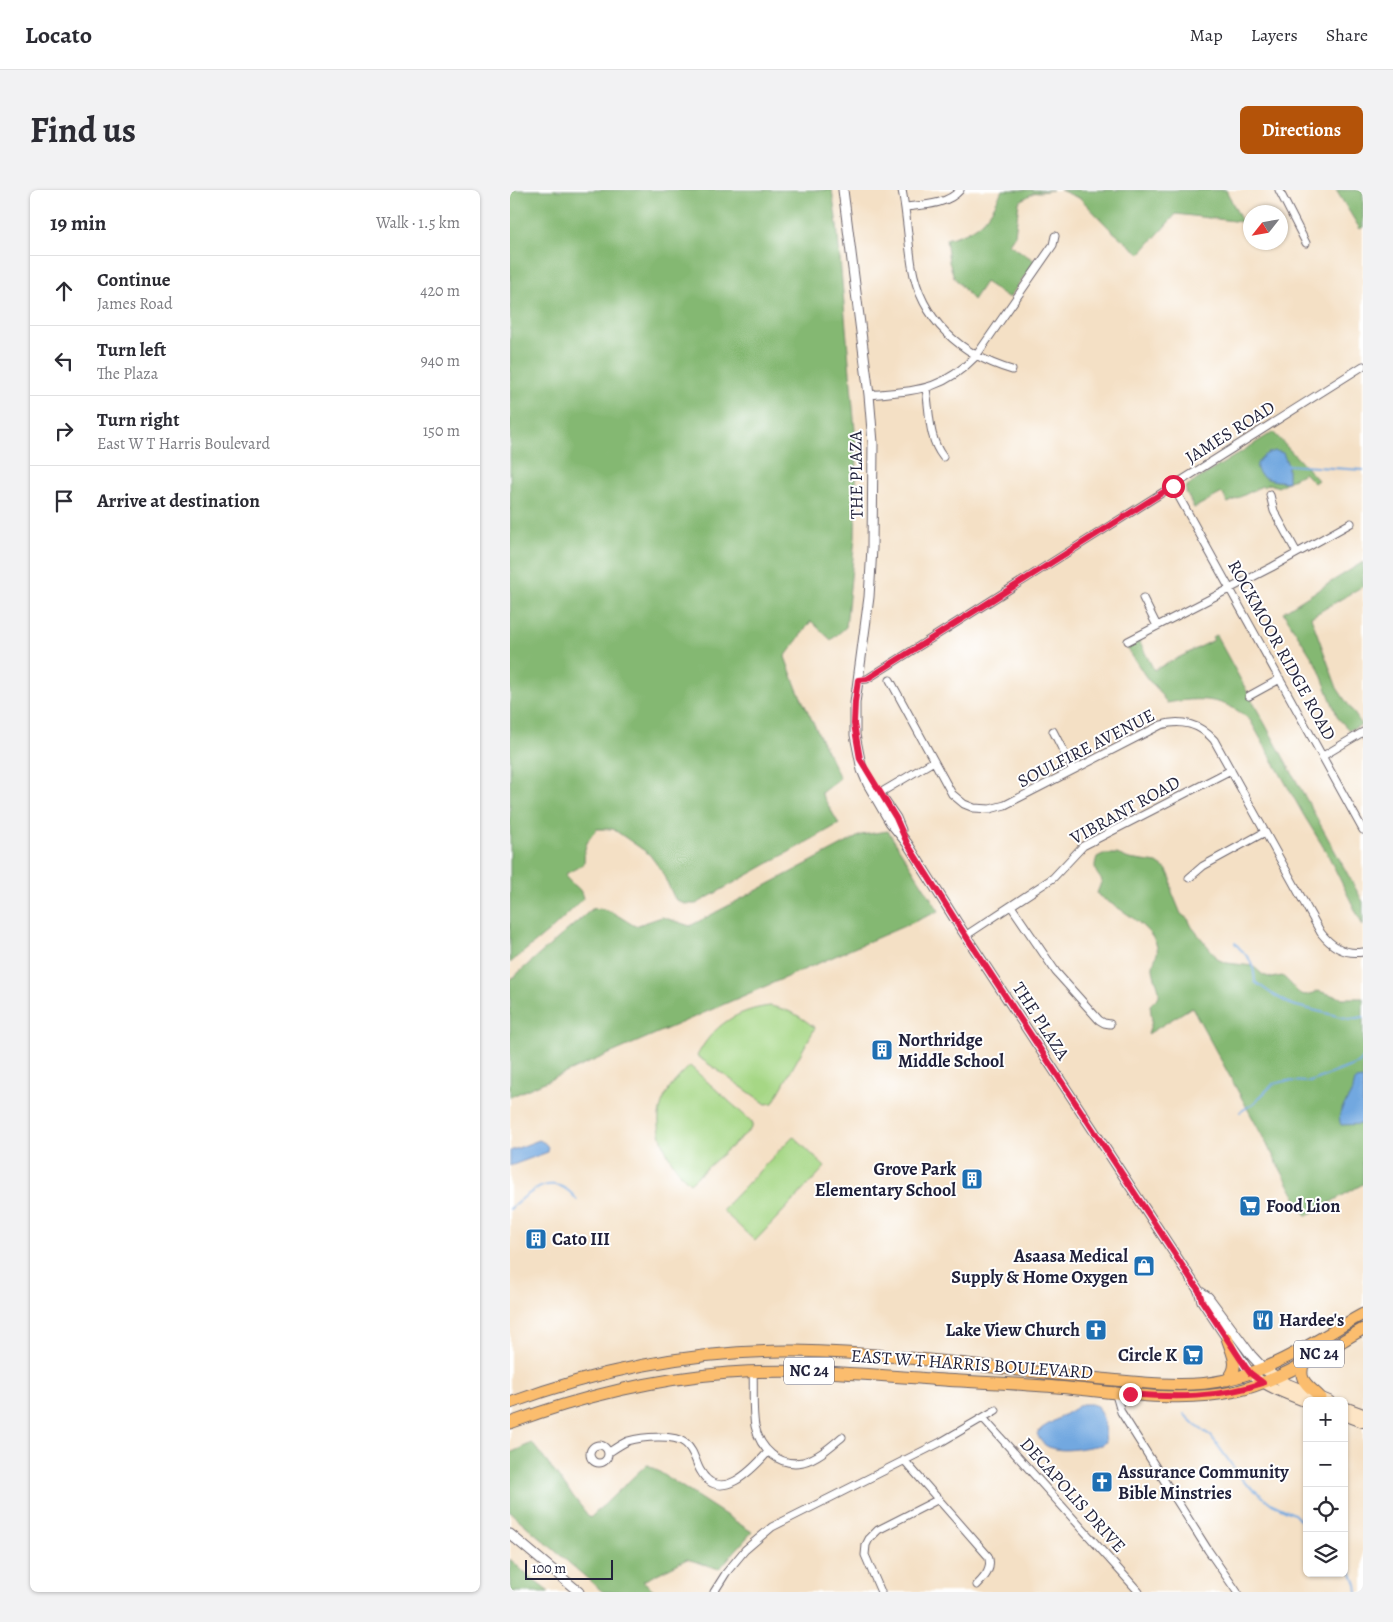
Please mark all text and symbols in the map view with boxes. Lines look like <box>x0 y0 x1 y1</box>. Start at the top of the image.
text: Locato <box>25 19 92 51</box>
text: Map <box>1190 23 1223 47</box>
text: Layers <box>1251 23 1298 47</box>
text: Share <box>1326 23 1368 47</box>
text: Find us <box>30 106 136 154</box>
button: Directions <box>1240 106 1363 154</box>
north arrow <box>1243 205 1288 250</box>
text: 19 min <box>50 209 106 237</box>
text: Walk · 1.5 km <box>376 212 460 234</box>
text: Continue <box>97 267 171 293</box>
icon: ahead <box>50 277 78 305</box>
text: 420 m <box>420 280 460 302</box>
text: James Road <box>97 293 173 315</box>
text: Turn left <box>97 337 166 363</box>
icon: left <box>50 347 78 375</box>
text: 940 m <box>420 350 460 372</box>
text: The Plaza <box>97 363 158 385</box>
street label: JAMES ROAD <box>1181 395 1279 469</box>
text: Turn right <box>97 407 179 433</box>
icon: right <box>50 417 78 445</box>
text: 150 m <box>423 420 460 442</box>
street label: THE PLAZA <box>843 430 869 519</box>
text: East W T Harris Boulevard <box>97 433 270 455</box>
route start <box>1162 475 1185 498</box>
icon: arrive <box>50 487 78 515</box>
text: Arrive at destination <box>97 488 260 514</box>
street label: ROCKMOOR RIDGE ROAD <box>1222 555 1342 745</box>
street label: SOULFIRE AVENUE <box>1013 703 1159 793</box>
street label: VIBRANT ROAD <box>1065 770 1184 851</box>
street label: THE PLAZA <box>1007 977 1075 1065</box>
place label: Northridge Middle School <box>898 1028 1004 1073</box>
building icon: Northridge Middle School <box>870 1038 894 1062</box>
place label: Grove Park Elementary School <box>815 1157 957 1202</box>
building icon: Grove Park Elementary School <box>960 1167 984 1191</box>
supermarket icon: Food Lion <box>1238 1194 1262 1218</box>
place label: Food Lion <box>1266 1194 1340 1218</box>
building icon: Cato III <box>524 1227 548 1251</box>
place label: Cato III <box>552 1227 610 1251</box>
place label: Asaasa Medical Supply & Home Oxygen <box>951 1244 1128 1289</box>
shop icon: Asaasa Medical Supply & Home Oxygen <box>1132 1254 1156 1278</box>
restaurant icon: Hardee's <box>1251 1308 1275 1332</box>
place label: Hardee's <box>1279 1308 1344 1332</box>
place label: Lake View Church <box>946 1318 1080 1342</box>
church icon: Lake View Church <box>1084 1318 1108 1342</box>
road number: NC 24 <box>1294 1340 1344 1368</box>
place label: Circle K <box>1118 1343 1177 1367</box>
supermarket icon: Circle K <box>1181 1343 1205 1367</box>
street label: EAST W T HARRIS BOULEVARD <box>850 1344 1094 1384</box>
road number: NC 24 <box>784 1358 834 1384</box>
route end <box>1119 1383 1142 1406</box>
map controls <box>1303 1397 1348 1577</box>
button: + <box>1303 1397 1348 1442</box>
street label: DECAPOLIS DRIVE <box>1015 1432 1131 1558</box>
button: − <box>1303 1442 1348 1487</box>
place label: Assurance Community Bible Minstries <box>1117 1460 1289 1505</box>
church icon: Assurance Community Bible Minstries <box>1090 1470 1114 1494</box>
button: locate <box>1303 1487 1348 1532</box>
button: layers <box>1303 1532 1348 1577</box>
scale bar <box>525 1557 612 1580</box>
text: 100 m <box>532 1559 566 1578</box>

